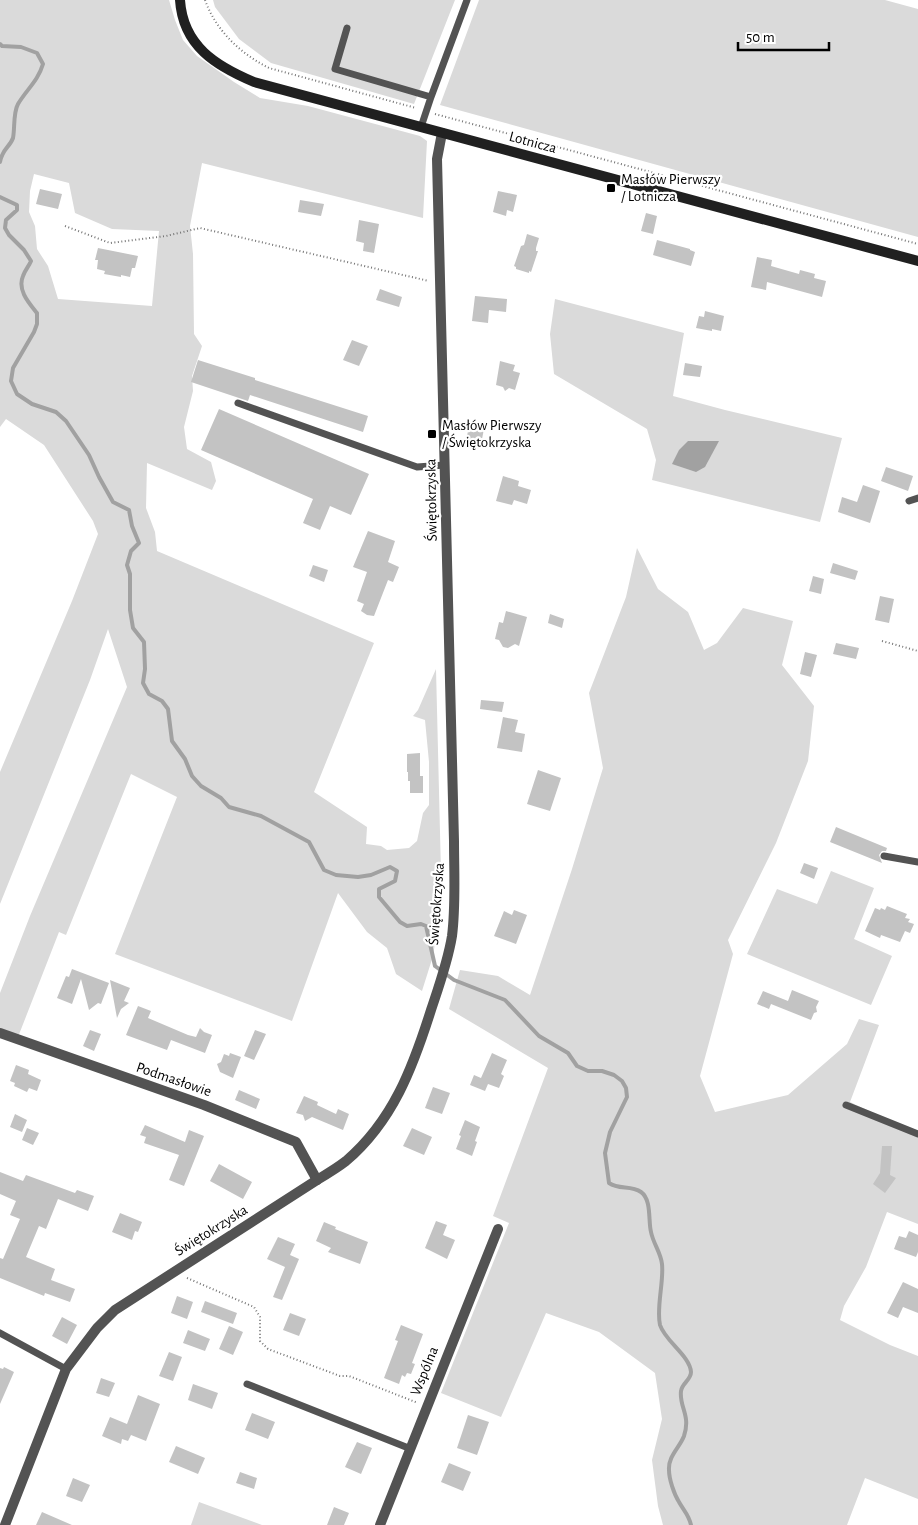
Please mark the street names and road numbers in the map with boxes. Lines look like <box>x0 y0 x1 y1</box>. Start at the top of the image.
street label: Lotnicza <box>508 129 558 156</box>
street label: Świętokrzyska <box>421 458 440 541</box>
street label: Świętokrzyska <box>424 862 447 946</box>
street label: Podmasłowie <box>134 1060 213 1099</box>
street label: Świętokrzyska <box>171 1200 250 1259</box>
street label: Wspólna <box>408 1344 441 1398</box>

